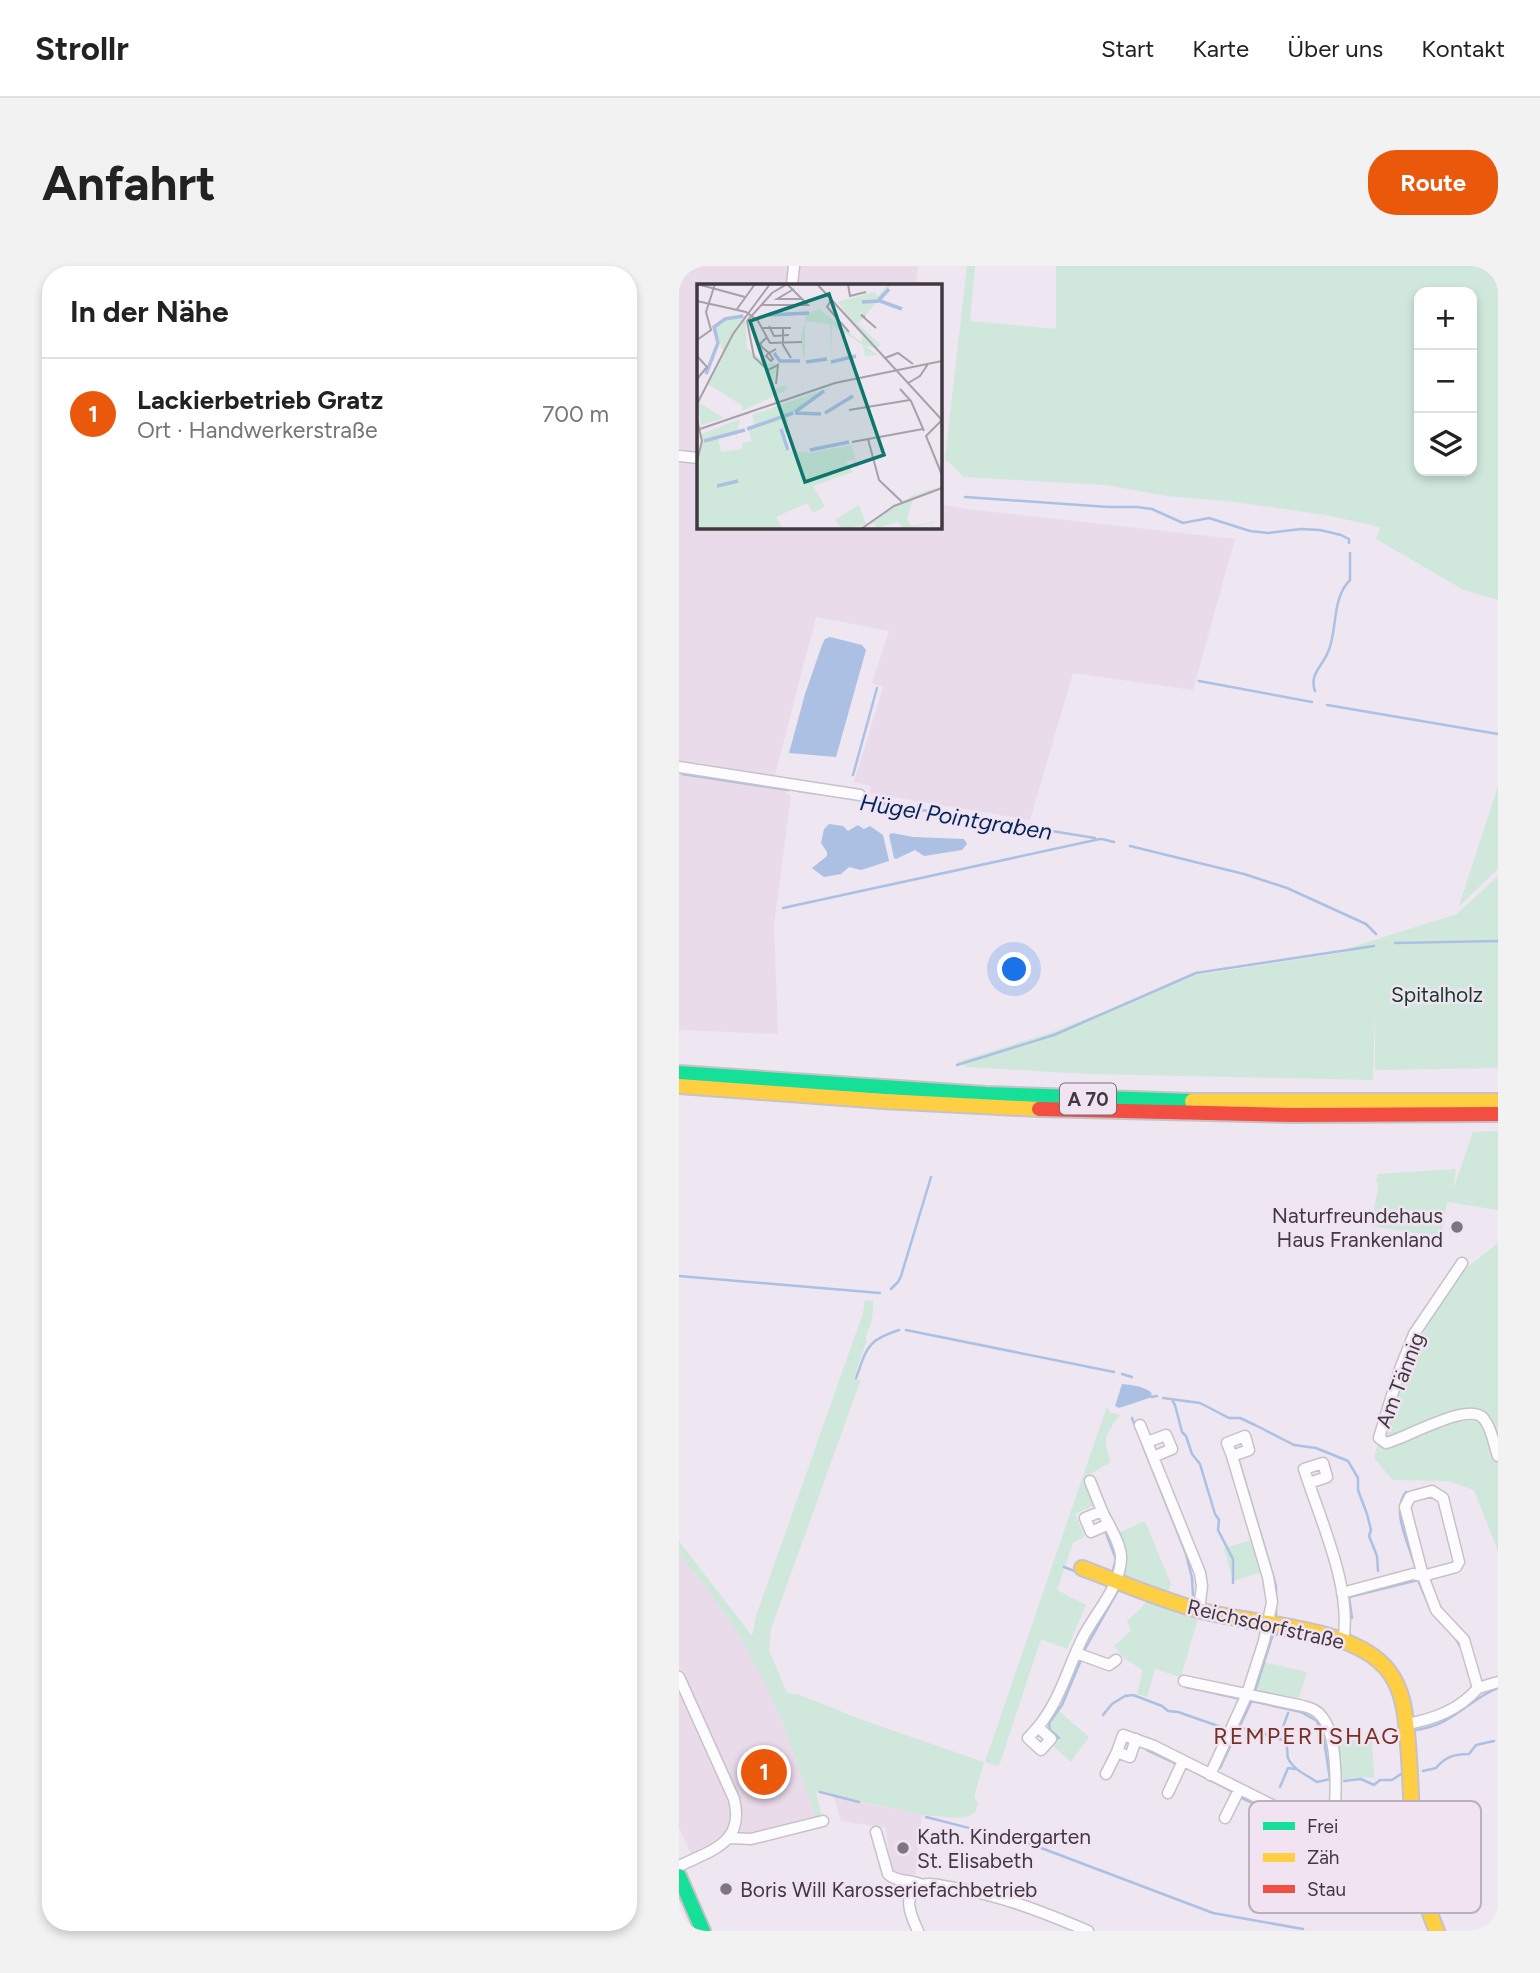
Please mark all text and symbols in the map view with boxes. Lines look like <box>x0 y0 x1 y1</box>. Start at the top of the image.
text: Strollr <box>35 29 129 68</box>
text: Start <box>1101 34 1154 63</box>
text: Karte <box>1192 34 1249 63</box>
text: Über uns <box>1287 34 1383 63</box>
text: Kontakt <box>1421 34 1505 63</box>
button: Route <box>1368 150 1498 215</box>
text: Anfahrt <box>42 153 216 212</box>
inset map <box>697 284 941 528</box>
map controls <box>1414 287 1477 476</box>
button: + <box>1414 287 1477 350</box>
text: In der Nähe <box>70 293 229 330</box>
button: − <box>1414 350 1477 413</box>
text: Lackierbetrieb Gratz <box>137 384 383 416</box>
text: 1 <box>88 400 98 428</box>
text: 700 m <box>542 400 609 428</box>
button: layers <box>1414 413 1477 476</box>
text: Ort · Handwerkerstraße <box>137 416 378 444</box>
water label: Hügel Pointgraben <box>858 788 1054 846</box>
your location <box>997 952 1031 986</box>
park label: Spitalholz <box>1391 982 1483 1007</box>
road number: A 70 <box>1060 1084 1116 1114</box>
place label: Naturfreundehaus Haus Frankenland <box>1272 1203 1443 1252</box>
marker: Naturfreundehaus Haus Frankenland <box>1449 1219 1465 1235</box>
street label: Am Tännig <box>1370 1329 1430 1431</box>
street label: Reichsdorfstraße <box>1185 1594 1347 1654</box>
district label: REMPERTSHAG <box>1213 1722 1401 1750</box>
pin: 1 <box>741 1746 787 1798</box>
legend <box>1249 1801 1481 1913</box>
text: Frei <box>1307 1815 1338 1838</box>
place label: Kath. Kindergarten St. Elisabeth <box>917 1824 1091 1873</box>
marker: Kath. Kindergarten St. Elisabeth <box>895 1840 911 1856</box>
text: Zäh <box>1307 1846 1339 1869</box>
place label: Boris Will Karosseriefachbetrieb <box>740 1877 1037 1902</box>
text: Stau <box>1307 1878 1346 1901</box>
marker: Boris Will Karosseriefachbetrieb <box>718 1881 734 1897</box>

